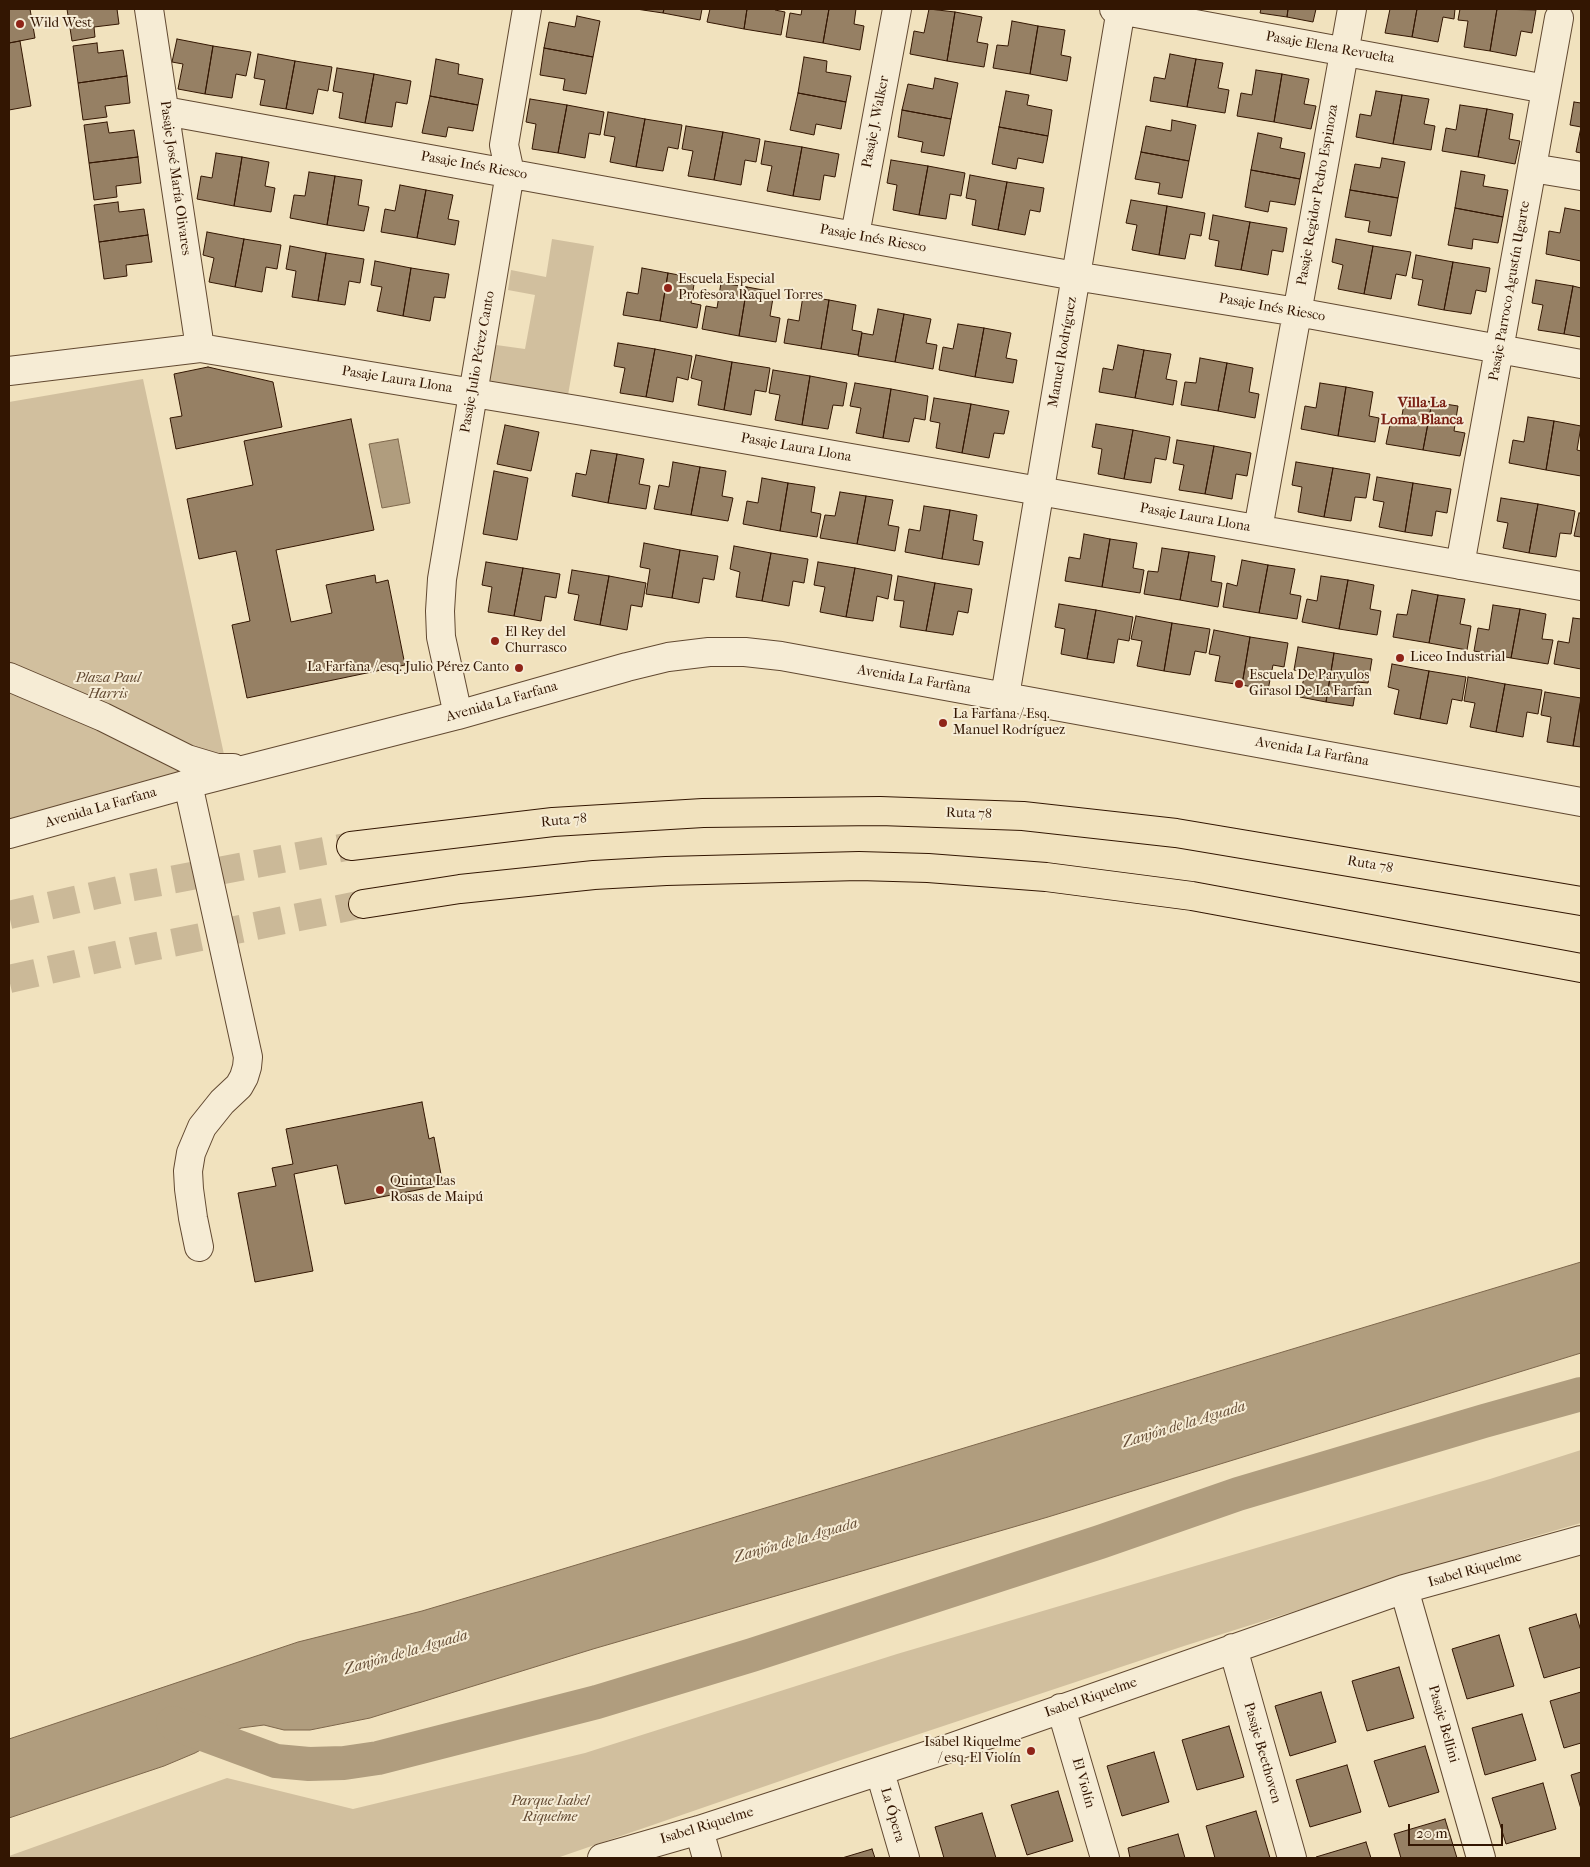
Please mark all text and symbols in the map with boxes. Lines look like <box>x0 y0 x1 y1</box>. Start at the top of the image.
place label: Wild West <box>30 16 92 32</box>
marker: Wild West <box>14 18 26 30</box>
street label: Pasaje Elena Revuelta <box>1264 28 1396 68</box>
street label: Pasaje J. Walker <box>859 74 893 170</box>
street label: Pasaje José María Olivares <box>156 100 194 256</box>
street label: Pasaje Regidor Pedro Espinoza <box>1294 103 1342 287</box>
street label: Pasaje Inés Riesco <box>419 148 529 184</box>
street label: Pasaje Parroco Agustín Ugarte <box>1486 200 1534 382</box>
street label: Pasaje Inés Riesco <box>818 221 928 257</box>
place label: Escuela Especial Profesora Raquel Torres <box>678 272 823 304</box>
marker: Escuela Especial Profesora Raquel Torres <box>662 282 674 294</box>
street label: Pasaje Julio Pérez Canto <box>457 290 499 434</box>
street label: Pasaje Inés Riesco <box>1217 290 1327 326</box>
street label: Manuel Rodríguez <box>1045 295 1081 409</box>
street label: Pasaje Laura Llona <box>340 363 454 397</box>
district label: Villa La Loma Blanca <box>1381 394 1463 429</box>
street label: Pasaje Laura Llona <box>739 430 853 466</box>
street label: Pasaje Laura Llona <box>1138 500 1252 536</box>
place label: El Rey del Churrasco <box>505 625 567 658</box>
marker: El Rey del Churrasco <box>489 635 501 647</box>
place label: Liceo Industrial <box>1410 650 1505 666</box>
marker: Liceo Industrial <box>1394 652 1406 664</box>
place label: La Farfana / esq. Julio Pérez Canto <box>307 660 509 676</box>
marker: La Farfana / esq. Julio Pérez Canto <box>513 662 525 674</box>
street label: Avenida La Farfana <box>856 662 972 698</box>
place label: Escuela De Parvulos Girasol De La Farfan <box>1249 668 1372 700</box>
park label: Plaza Paul Harris <box>75 671 141 704</box>
street label: Avenida La Farfana <box>444 678 560 726</box>
marker: Escuela De Parvulos Girasol De La Farfan <box>1233 678 1245 690</box>
place label: La Farfana / Esq. Manuel Rodríguez <box>953 707 1065 740</box>
marker: La Farfana / Esq. Manuel Rodríguez <box>937 717 949 729</box>
street label: Avenida La Farfana <box>1254 734 1370 770</box>
street label: Avenida La Farfana <box>43 784 159 832</box>
street label: Ruta 78 <box>946 805 992 823</box>
street label: Ruta 78 <box>540 811 588 831</box>
street label: Ruta 78 <box>1346 853 1394 877</box>
place label: Quinta Las Rosas de Maipú <box>390 1174 483 1206</box>
marker: Quinta Las Rosas de Maipú <box>374 1184 386 1196</box>
water label: Zanjón de la Aguada <box>1120 1398 1248 1452</box>
water label: Zanjón de la Aguada <box>732 1515 860 1567</box>
street label: Isabel Riquelme <box>1426 1549 1524 1591</box>
water label: Zanjón de la Aguada <box>342 1627 470 1679</box>
street label: Isabel Riquelme <box>1043 1674 1139 1722</box>
street label: Pasaje Bellini <box>1424 1683 1462 1765</box>
street label: Pasaje Beethoven <box>1240 1701 1284 1805</box>
place label: Isabel Riquelme / esq. El Violín <box>924 1735 1021 1768</box>
marker: Isabel Riquelme / esq. El Violín <box>1025 1745 1037 1757</box>
street label: El Violín <box>1068 1756 1098 1810</box>
street label: La Ópera <box>876 1786 908 1844</box>
park label: Parque Isabel Riquelme <box>511 1794 589 1826</box>
street label: Isabel Riquelme <box>658 1804 756 1848</box>
scale bar <box>1410 1814 1505 1846</box>
text: 20 m <box>1416 1824 1448 1842</box>

